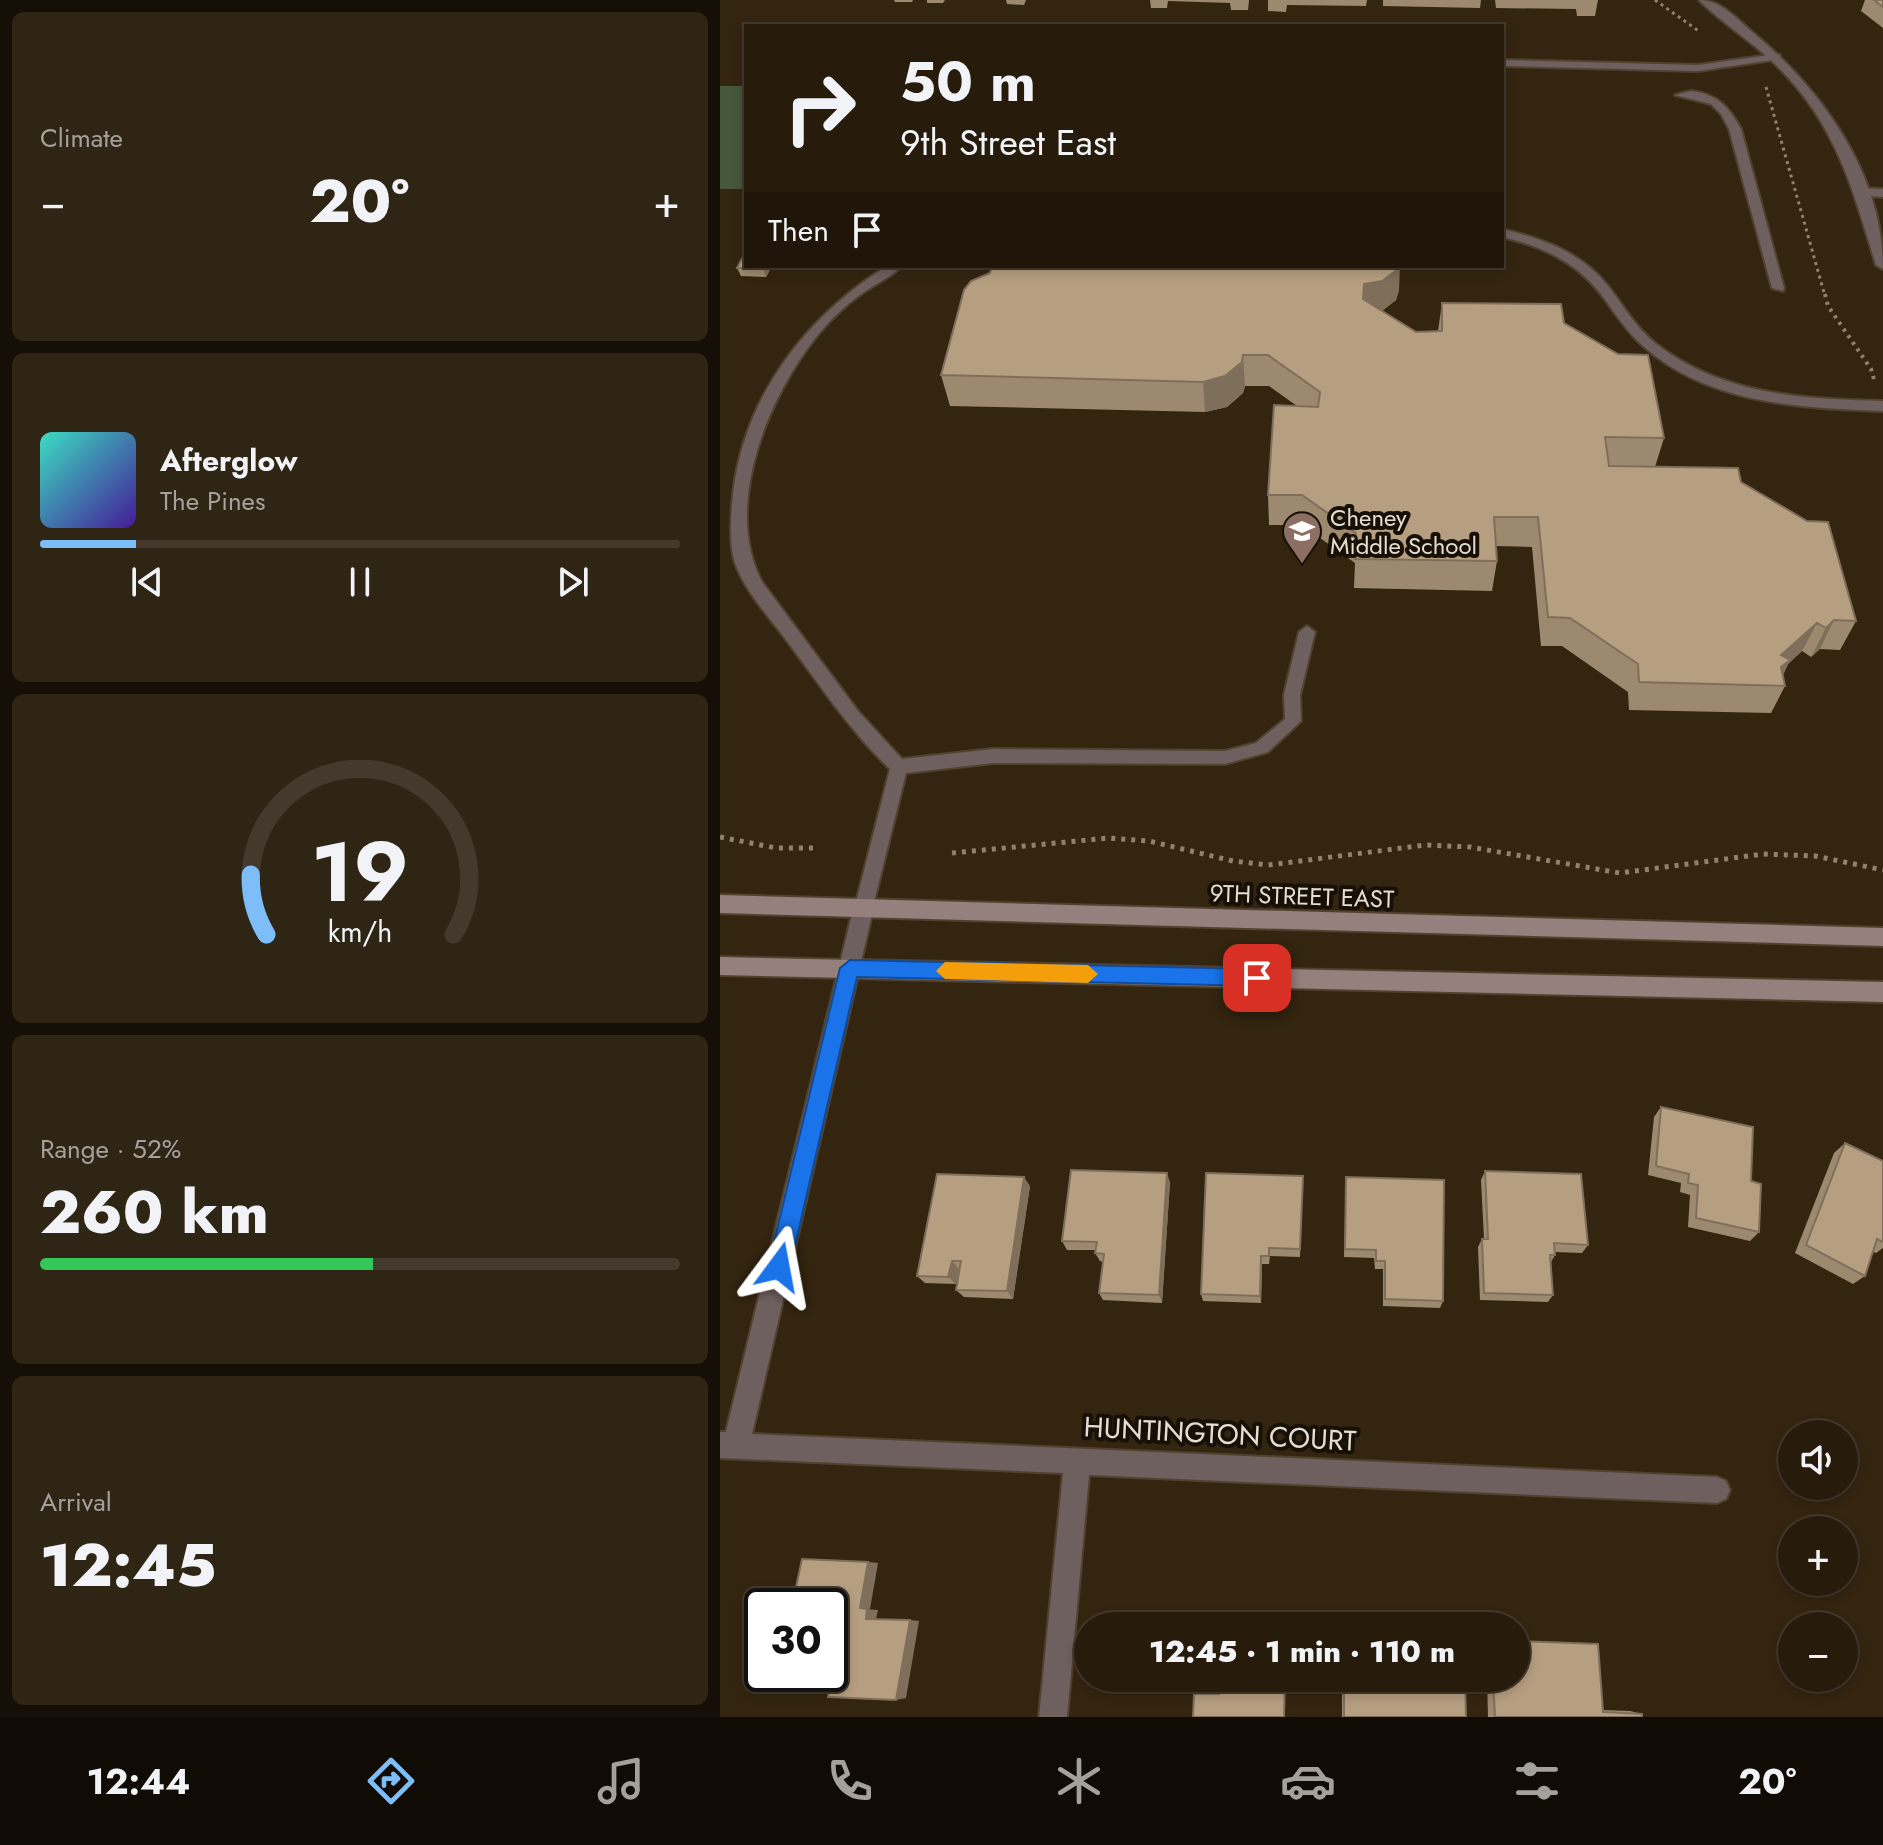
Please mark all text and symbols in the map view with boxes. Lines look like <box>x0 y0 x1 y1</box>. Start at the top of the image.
text: 50 m <box>900 41 1036 122</box>
icon: right <box>768 56 872 160</box>
text: 9th Street East <box>900 116 1116 168</box>
text: Climate <box>40 119 123 157</box>
text: 20° <box>310 158 409 245</box>
text: − <box>40 170 66 234</box>
text: + <box>653 170 680 234</box>
icon: arrive <box>845 208 889 252</box>
text: Then <box>768 209 829 252</box>
text: Afterglow <box>160 439 297 482</box>
text: The Pines <box>160 482 265 520</box>
place label: Cheney Middle School <box>1330 500 1477 563</box>
school or university icon: Cheney Middle School <box>1281 510 1323 565</box>
icon: previous <box>125 560 169 604</box>
icon: pause <box>338 560 382 604</box>
icon: next <box>551 560 595 604</box>
text: 19 <box>311 811 409 931</box>
street label: 9TH STREET EAST <box>1209 875 1395 917</box>
text: km/h <box>328 911 392 953</box>
pin <box>1223 944 1291 1012</box>
icon: arrive <box>1235 956 1279 1000</box>
text: Range · 52% <box>40 1130 181 1168</box>
text: 260 km <box>40 1169 269 1256</box>
position arrow <box>737 1225 821 1309</box>
street label: HUNTINGTON COURT <box>1083 1406 1357 1462</box>
map controls <box>1778 1420 1858 1692</box>
button: sound <box>1778 1420 1858 1500</box>
text: Arrival <box>40 1483 112 1521</box>
button: + <box>1778 1516 1858 1596</box>
text: 12:45 <box>40 1522 216 1609</box>
speed limit sign: 30 <box>744 1588 848 1692</box>
button: − <box>1778 1612 1858 1692</box>
text: 12:45 · 1 min · 110 m <box>1149 1630 1455 1673</box>
icon: directions <box>363 1753 419 1809</box>
icon: music <box>593 1753 649 1809</box>
icon: phone <box>822 1753 878 1809</box>
icon: climate <box>1051 1753 1107 1809</box>
icon: car <box>1280 1753 1336 1809</box>
icon: filters <box>1509 1753 1565 1809</box>
text: 12:44 <box>87 1755 190 1807</box>
text: 20° <box>1738 1755 1796 1807</box>

